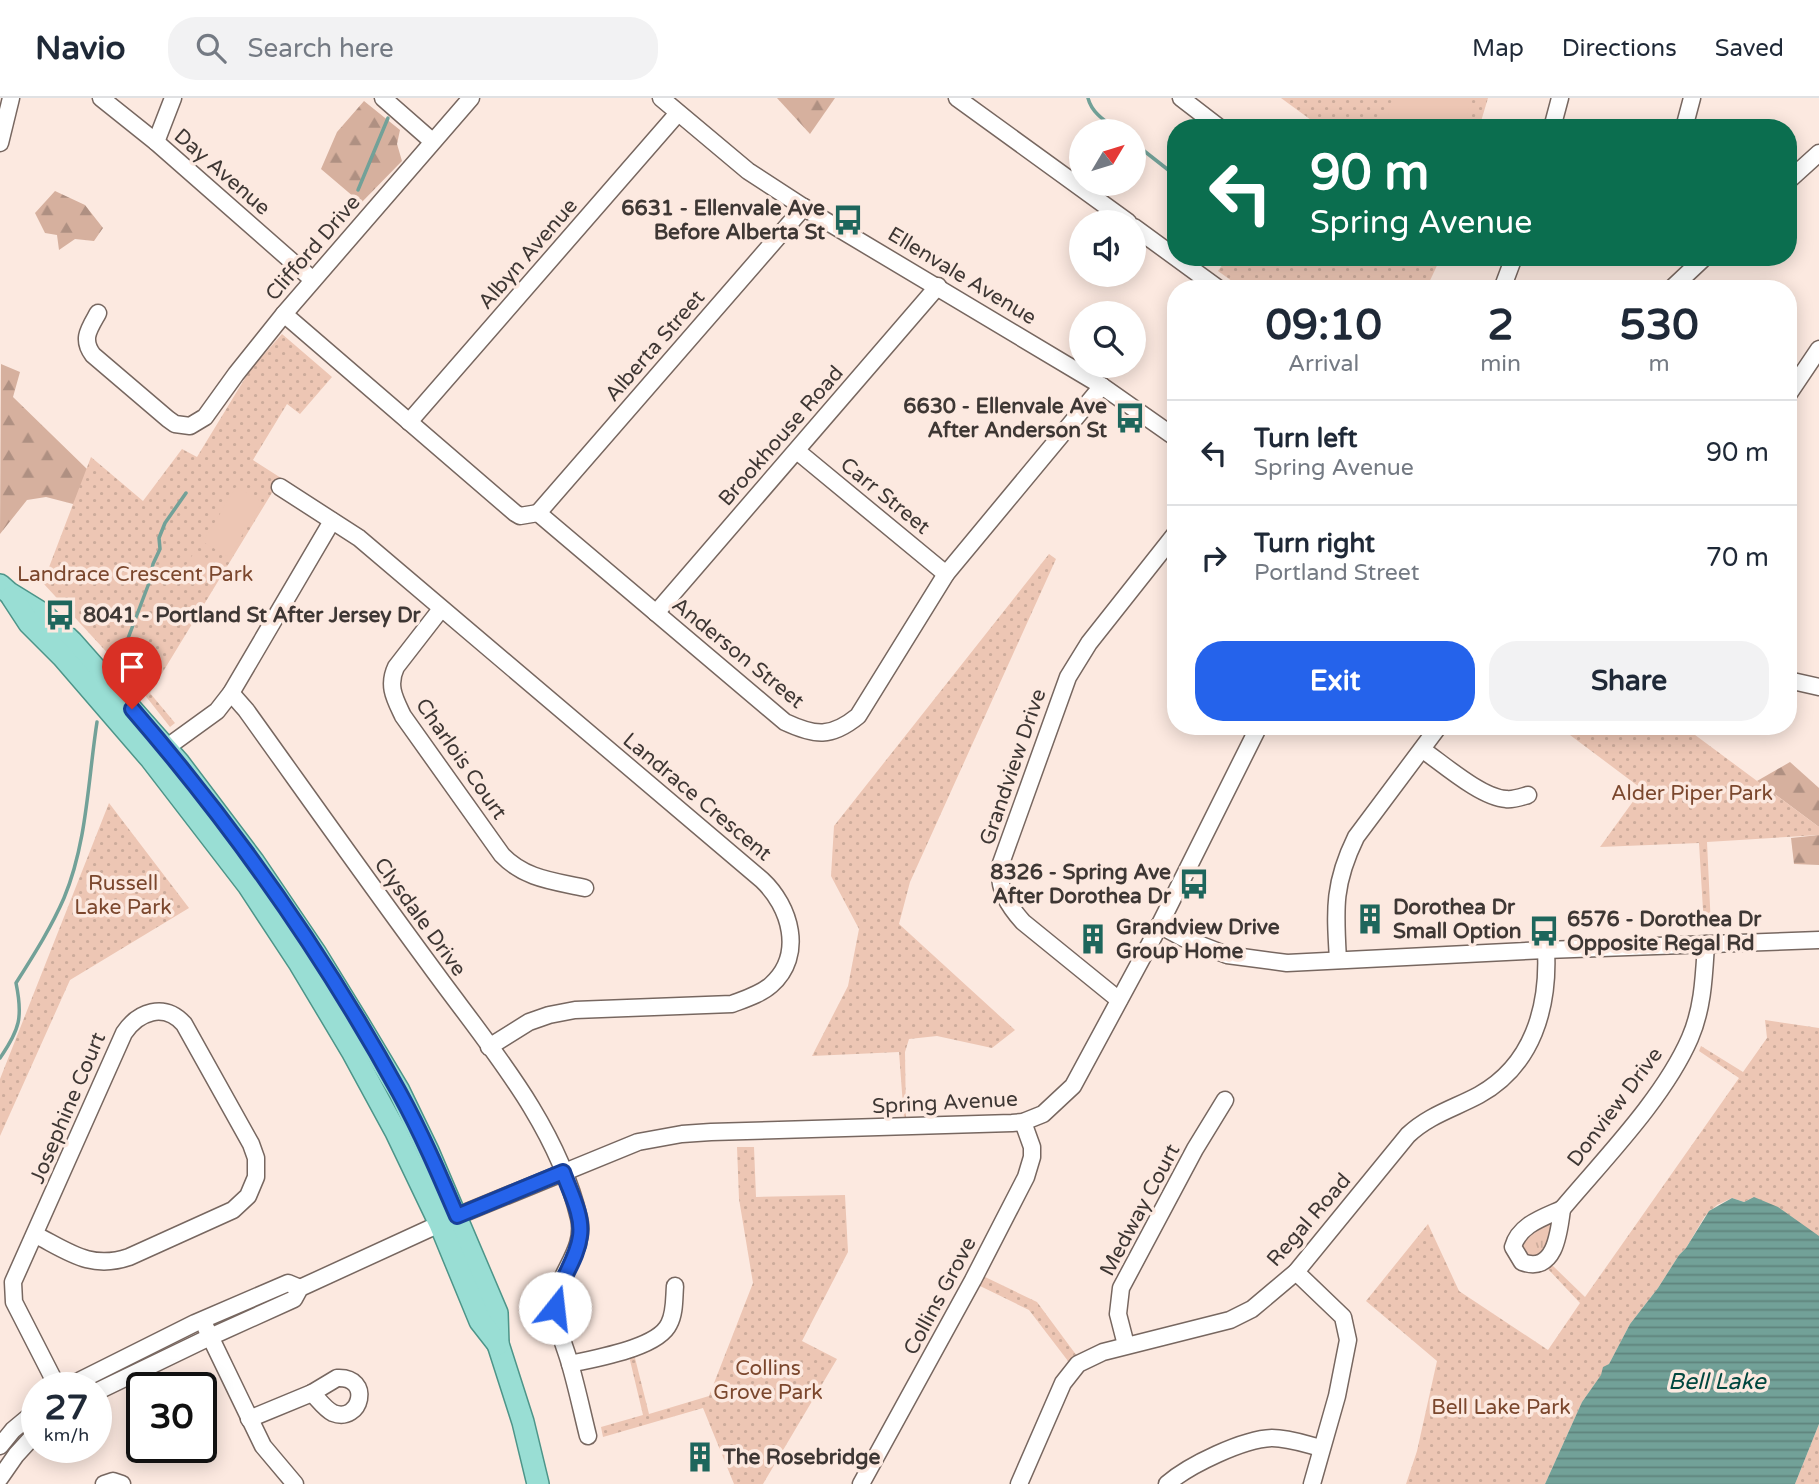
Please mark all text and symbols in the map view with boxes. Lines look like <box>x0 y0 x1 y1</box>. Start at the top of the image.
search box <box>168 17 658 80</box>
text: Navio <box>35 29 126 68</box>
icon: search <box>192 29 230 67</box>
text: Search here <box>248 33 394 64</box>
text: Map <box>1472 34 1524 63</box>
text: Directions <box>1562 34 1677 63</box>
text: Saved <box>1715 34 1784 63</box>
north arrow <box>1069 119 1146 196</box>
map controls <box>1069 119 1146 378</box>
street label: Day Avenue <box>169 124 275 221</box>
text: 90 m <box>1310 144 1429 203</box>
icon: left <box>1195 147 1286 238</box>
street label: Clifford Drive <box>260 190 366 306</box>
street label: Albyn Avenue <box>473 193 583 314</box>
place label: 6631 - Ellenvale Ave Before Alberta St <box>621 196 825 245</box>
bus stop icon: 6631 - Ellenvale Ave Before Alberta St <box>831 203 865 237</box>
text: Spring Avenue <box>1310 204 1532 242</box>
button: sound <box>1069 210 1146 287</box>
street label: Ellenvale Avenue <box>883 222 1041 330</box>
street label: Alberta Street <box>600 285 710 407</box>
text: 09:10 <box>1265 300 1382 351</box>
text: 2 <box>1487 300 1514 351</box>
text: 530 <box>1619 300 1699 351</box>
button: search <box>1069 301 1146 378</box>
text: Arrival <box>1288 350 1359 378</box>
text: min <box>1480 350 1521 378</box>
text: m <box>1648 350 1670 378</box>
street label: Brookhouse Road <box>713 361 849 511</box>
place label: 6630 - Ellenvale Ave After Anderson St <box>903 394 1107 443</box>
bus stop icon: 6630 - Ellenvale Ave After Anderson St <box>1113 401 1147 435</box>
text: Turn left <box>1254 423 1357 454</box>
icon: left <box>1195 434 1233 472</box>
text: 90 m <box>1706 437 1769 468</box>
street label: Carr Street <box>835 452 935 540</box>
text: Spring Avenue <box>1254 454 1414 482</box>
text: Turn right <box>1254 528 1375 559</box>
icon: right <box>1195 539 1233 577</box>
text: 70 m <box>1706 542 1769 573</box>
text: Portland Street <box>1254 559 1420 587</box>
park label: Landrace Crescent Park <box>17 562 253 587</box>
street label: Anderson Street <box>667 592 809 714</box>
bus stop icon: 8041 - Portland St After Jersey Dr <box>43 598 77 632</box>
place label: 8041 - Portland St After Jersey Dr <box>83 603 422 628</box>
pin <box>102 637 162 709</box>
button: Exit <box>1195 641 1475 721</box>
button: Share <box>1489 641 1769 721</box>
icon: arrive <box>113 648 151 686</box>
street label: Grandview Drive <box>975 685 1052 848</box>
street label: Charlois Court <box>410 694 512 824</box>
street label: Landrace Crescent <box>618 728 776 866</box>
park label: Alder Piper Park <box>1611 781 1773 806</box>
street label: Clysdale Drive <box>369 853 471 981</box>
place label: 8326 - Spring Ave After Dorothea Dr <box>990 860 1172 909</box>
bus stop icon: 8326 - Spring Ave After Dorothea Dr <box>1177 867 1211 901</box>
park label: Russell Lake Park <box>74 871 172 920</box>
place label: Dorothea Dr Small Option <box>1393 895 1522 944</box>
building icon: Dorothea Dr Small Option <box>1353 902 1387 936</box>
place label: 6576 - Dorothea Dr Opposite Regal Rd <box>1567 907 1762 956</box>
bus stop icon: 6576 - Dorothea Dr Opposite Regal Rd <box>1527 914 1561 948</box>
place label: Grandview Drive Group Home <box>1116 915 1280 964</box>
building icon: Grandview Drive Group Home <box>1076 922 1110 956</box>
street label: Josephine Court <box>25 1029 111 1187</box>
street label: Donview Drive <box>1562 1042 1668 1172</box>
street label: Spring Avenue <box>871 1087 1019 1119</box>
street label: Medway Court <box>1095 1140 1185 1280</box>
street label: Regal Road <box>1262 1168 1356 1272</box>
street label: Collins Grove <box>898 1233 982 1359</box>
position arrow <box>518 1271 592 1345</box>
park label: Collins Grove Park <box>713 1356 823 1405</box>
water label: Bell Lake <box>1668 1368 1768 1396</box>
speed limit sign: 30 <box>126 1372 217 1463</box>
text: 27 <box>45 1387 88 1429</box>
park label: Bell Lake Park <box>1431 1395 1571 1420</box>
text: km/h <box>44 1424 89 1446</box>
building icon: The Rosebridge <box>683 1440 717 1474</box>
place label: The Rosebridge <box>722 1445 881 1470</box>

